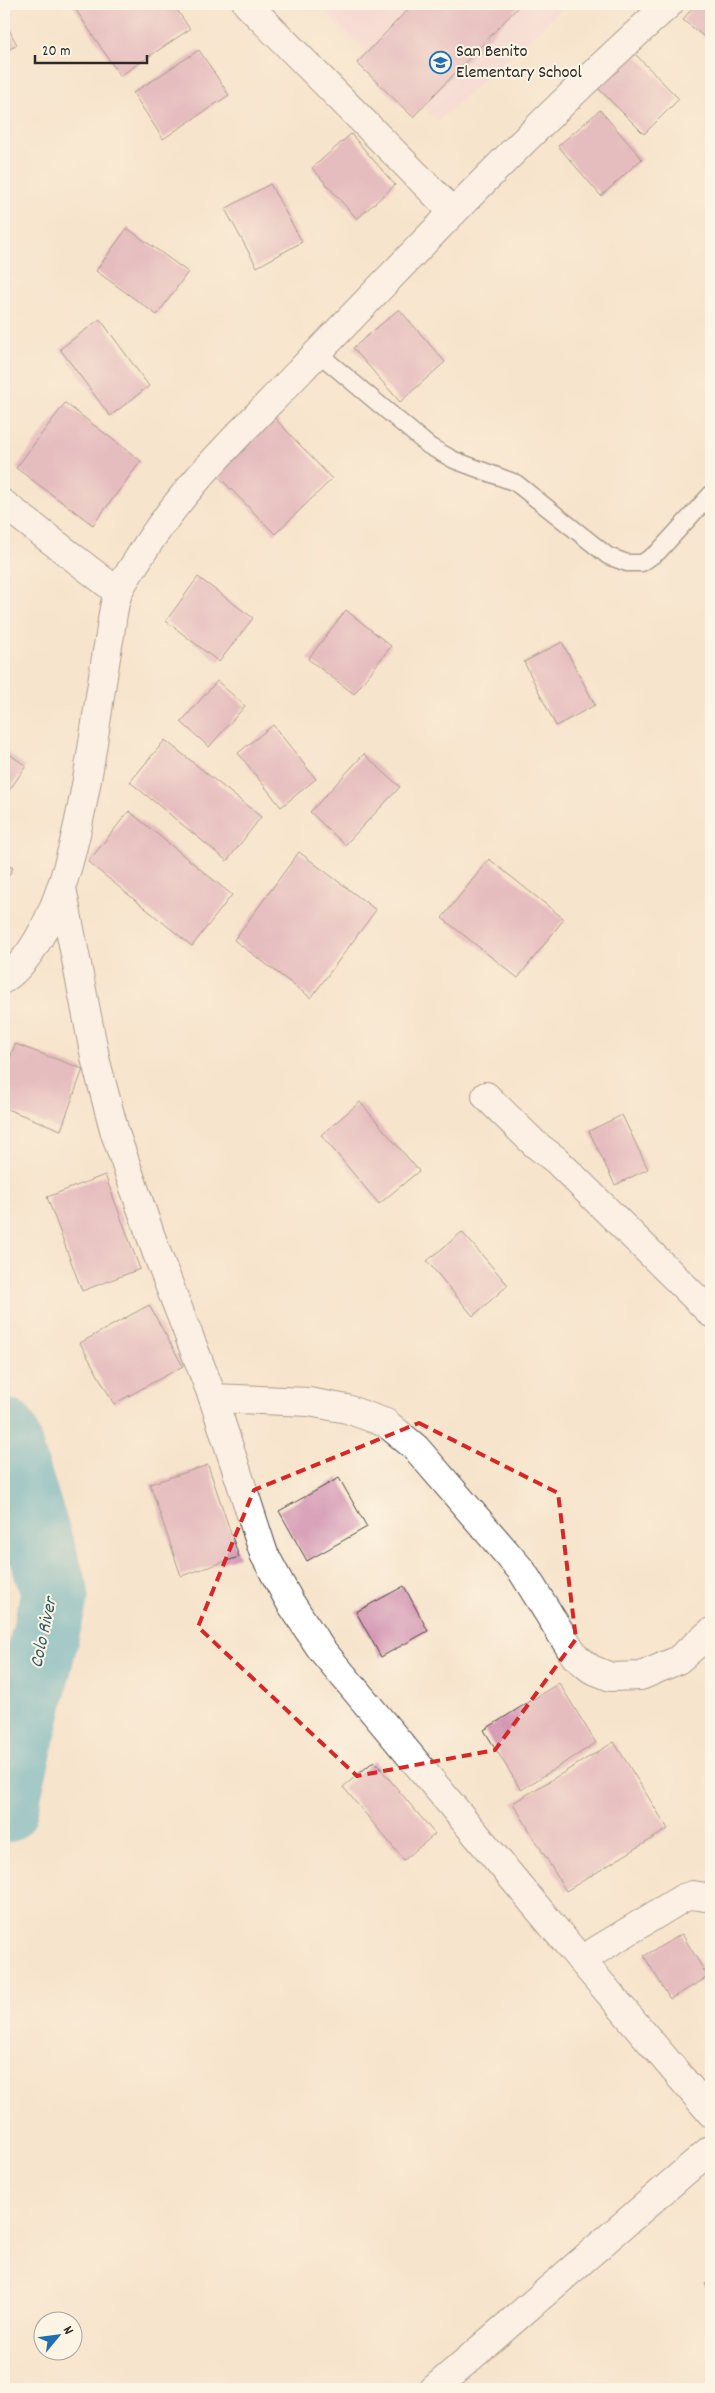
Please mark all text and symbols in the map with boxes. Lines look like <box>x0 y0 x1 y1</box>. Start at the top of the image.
scale bar <box>35 32 148 64</box>
place label: San Benito Elementary School <box>456 40 583 86</box>
text: 20 m <box>42 41 70 63</box>
school or university icon: San Benito Elementary School <box>428 50 452 74</box>
water label: Colo River <box>24 1593 66 1671</box>
north arrow <box>32 2310 82 2360</box>
text: N <box>57 2323 78 2339</box>

